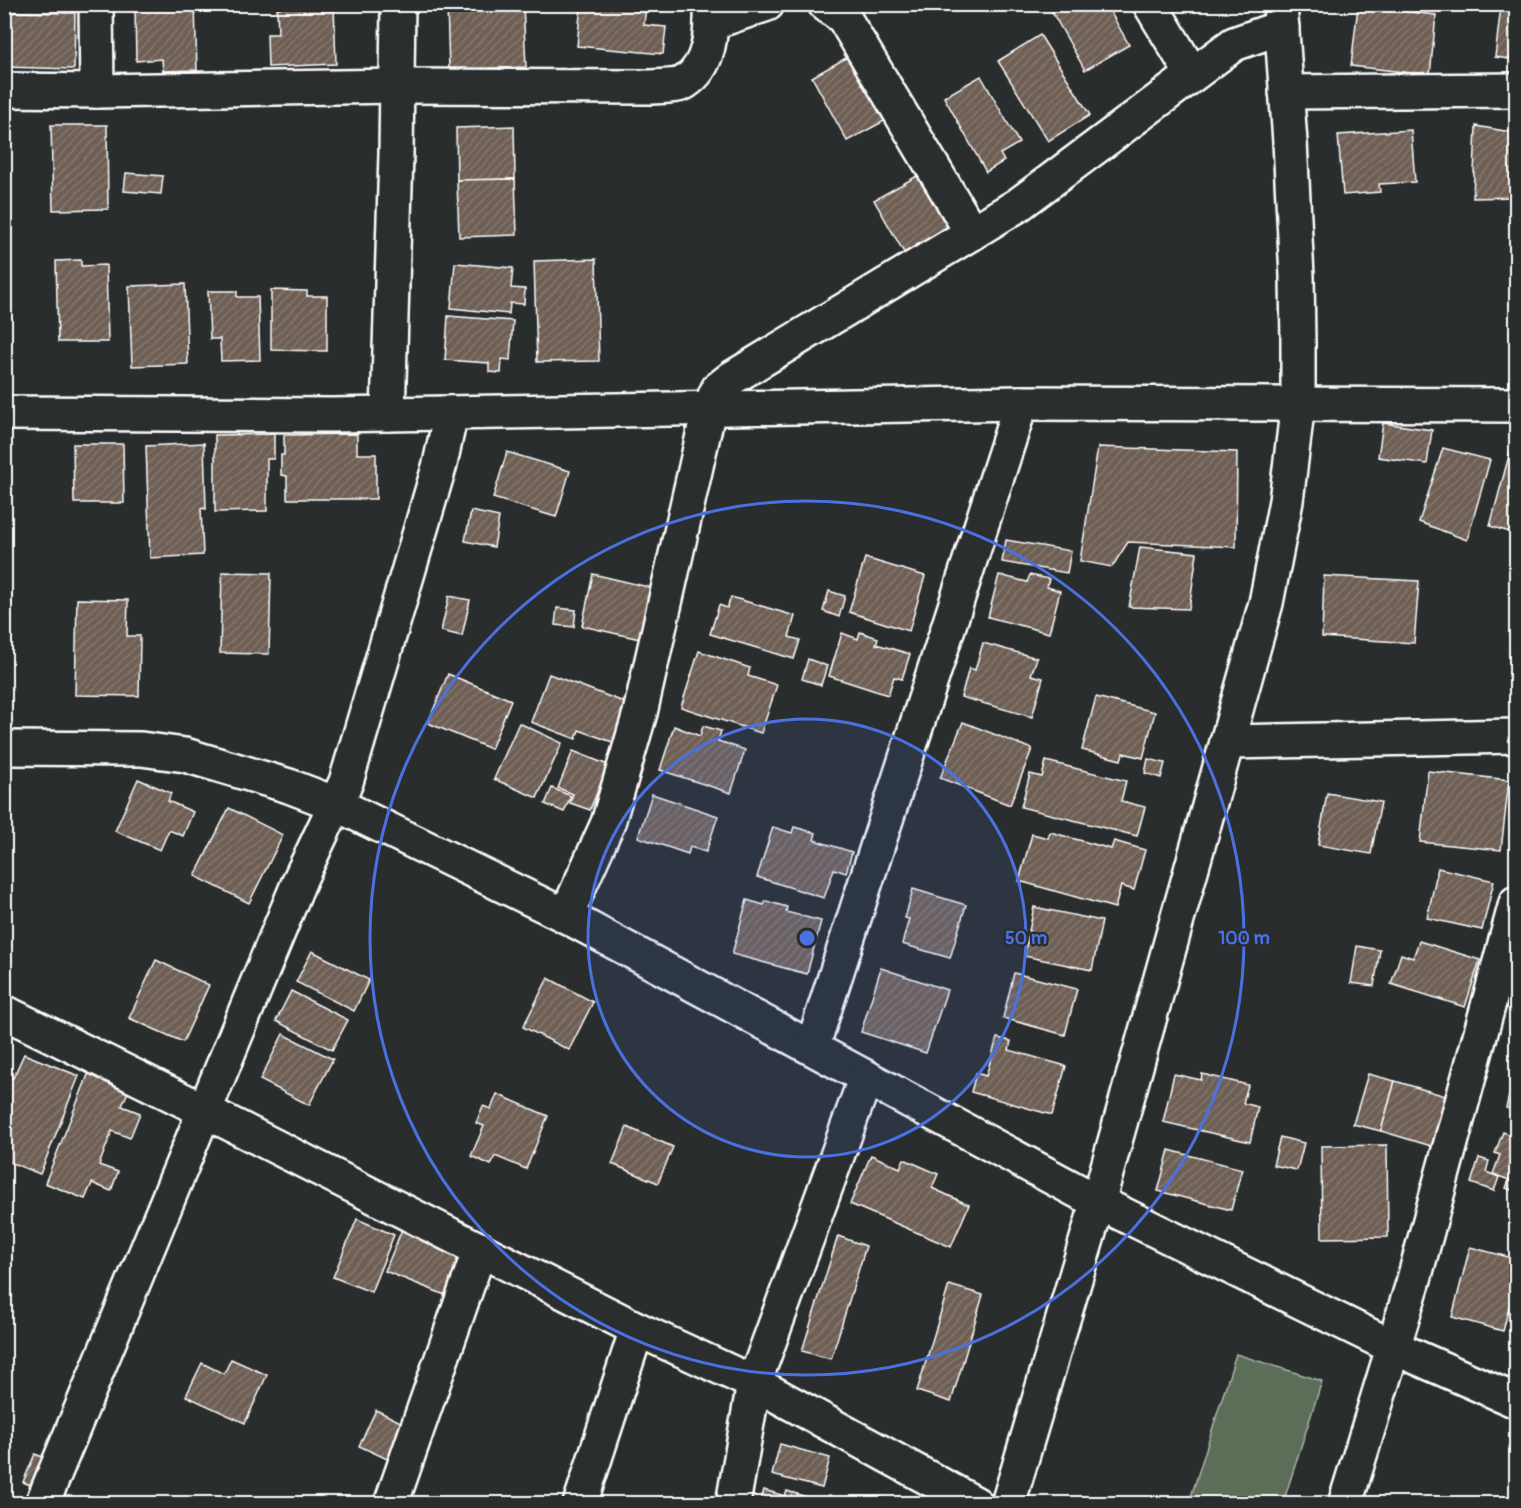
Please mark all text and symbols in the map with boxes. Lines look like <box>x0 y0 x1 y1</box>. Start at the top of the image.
text: 50 m <box>1005 927 1047 950</box>
text: 100 m <box>1218 927 1270 950</box>
centre of rings <box>797 928 817 948</box>

